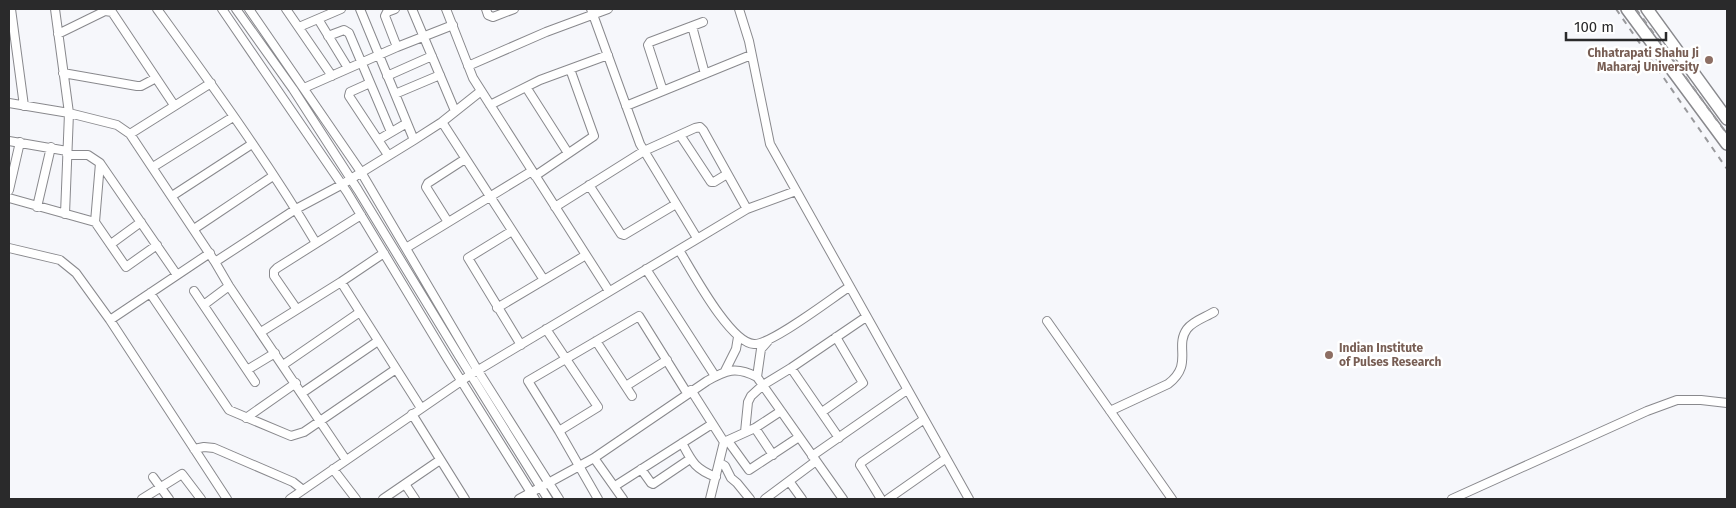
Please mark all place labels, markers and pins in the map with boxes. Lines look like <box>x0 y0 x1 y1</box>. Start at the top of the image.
place label: Chhatrapati Shahu Ji Maharaj University <box>1588 46 1700 74</box>
marker: Chhatrapati Shahu Ji Maharaj University <box>1703 54 1715 66</box>
place label: Indian Institute of Pulses Research <box>1339 341 1441 369</box>
marker: Indian Institute of Pulses Research <box>1323 349 1335 361</box>

